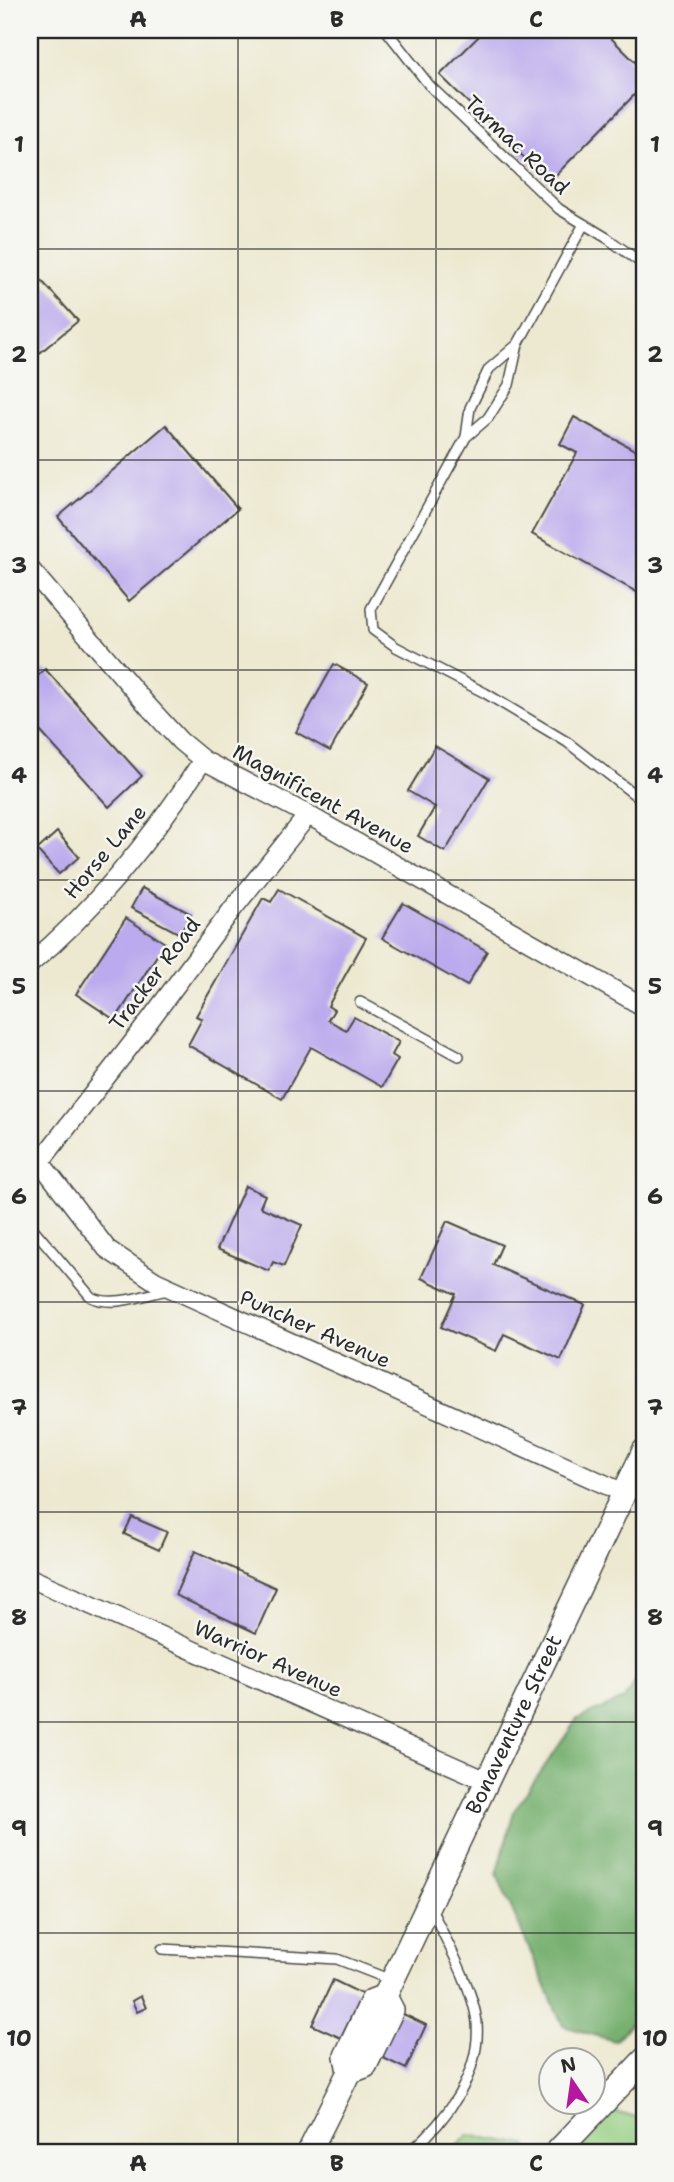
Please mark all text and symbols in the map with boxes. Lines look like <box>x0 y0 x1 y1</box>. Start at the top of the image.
text: A <box>129 4 147 34</box>
text: B <box>330 4 344 34</box>
text: C <box>529 4 543 34</box>
street label: Tarmac Road <box>459 89 575 201</box>
text: 1 <box>14 129 24 159</box>
text: 1 <box>650 129 660 159</box>
text: 2 <box>11 339 27 369</box>
text: 2 <box>647 339 663 369</box>
text: 3 <box>11 550 27 580</box>
text: 3 <box>647 550 663 580</box>
street label: Magnificent Avenue <box>227 738 419 860</box>
text: 4 <box>11 760 27 790</box>
text: 4 <box>647 760 663 790</box>
street label: Horse Lane <box>57 799 153 905</box>
street label: Tracker Road <box>103 912 207 1036</box>
text: 5 <box>12 971 26 1001</box>
text: 5 <box>648 971 662 1001</box>
text: 6 <box>11 1181 27 1211</box>
text: 6 <box>647 1181 663 1211</box>
street label: Puncher Avenue <box>235 1283 395 1375</box>
text: 7 <box>11 1392 27 1422</box>
text: 7 <box>647 1392 663 1422</box>
text: 8 <box>11 1602 27 1632</box>
text: 8 <box>647 1602 663 1632</box>
street label: Warrior Avenue <box>189 1614 347 1704</box>
street label: Bonaventure Street <box>459 1630 569 1819</box>
text: 9 <box>11 1813 27 1843</box>
text: 9 <box>647 1813 663 1843</box>
text: 10 <box>6 2023 32 2053</box>
text: 10 <box>642 2023 668 2053</box>
north arrow <box>538 2046 608 2116</box>
text: N <box>558 2051 578 2079</box>
text: A <box>129 2148 147 2178</box>
text: B <box>330 2148 344 2178</box>
text: C <box>529 2148 543 2178</box>

